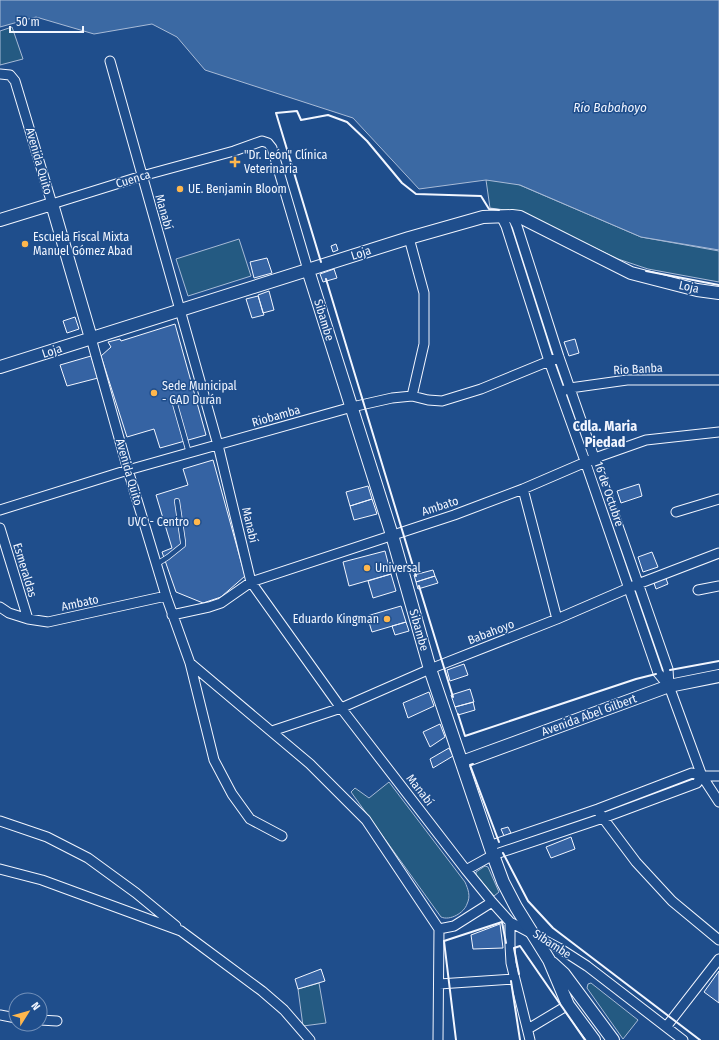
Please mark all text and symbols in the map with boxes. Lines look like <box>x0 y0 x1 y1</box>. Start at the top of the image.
scale bar <box>10 8 83 34</box>
text: 50 m <box>16 15 40 29</box>
water label: Río Babahoyo <box>573 100 647 115</box>
street label: Avenida Quito <box>23 126 55 196</box>
place label: "Dr. León" Clínica Veterinaria <box>244 148 327 176</box>
marker: "Dr. León" Clínica Veterinaria <box>229 156 241 168</box>
street label: Cuenca <box>114 167 152 191</box>
place label: UE. Benjamin Bloom <box>188 182 287 196</box>
marker: UE. Benjamin Bloom <box>175 184 185 194</box>
street label: Manabí <box>152 193 176 231</box>
place label: Escuela Fiscal Mixta Manuel Gómez Abad <box>33 230 133 258</box>
marker: Escuela Fiscal Mixta Manuel Gómez Abad <box>20 239 30 249</box>
street label: Loja <box>349 243 373 263</box>
street label: Loja <box>678 278 700 296</box>
street label: Sibambe <box>311 298 337 343</box>
street label: Loja <box>40 341 64 361</box>
street label: Rio Banba <box>613 361 663 377</box>
place label: Sede Municipal - GAD Durán <box>162 379 237 407</box>
marker: Sede Municipal - GAD Durán <box>149 388 159 398</box>
street label: Riobamba <box>250 402 302 430</box>
district label: Cdla. Maria Piedad <box>573 418 637 451</box>
street label: Avenida Quito <box>113 437 145 507</box>
street label: 16 de Octubre <box>591 460 627 528</box>
street label: Ambato <box>420 494 460 518</box>
street label: Manabí <box>239 506 261 544</box>
place label: UVC - Centro <box>128 515 189 529</box>
marker: UVC - Centro <box>192 517 202 527</box>
street label: Esmeraldas <box>10 541 40 599</box>
place label: Universal <box>375 561 421 575</box>
marker: Universal <box>362 563 372 573</box>
street label: Ambato <box>60 592 100 614</box>
street label: Sibambe <box>406 608 432 653</box>
place label: Eduardo Kingman <box>293 612 379 626</box>
marker: Eduardo Kingman <box>382 614 392 624</box>
street label: Babahoyo <box>466 617 516 647</box>
street label: Avenida Abel Gilbert <box>540 691 639 739</box>
street label: Manabí <box>403 771 437 809</box>
street label: Sibambe <box>530 927 574 962</box>
north arrow <box>8 992 48 1032</box>
text: N <box>28 1000 43 1013</box>

